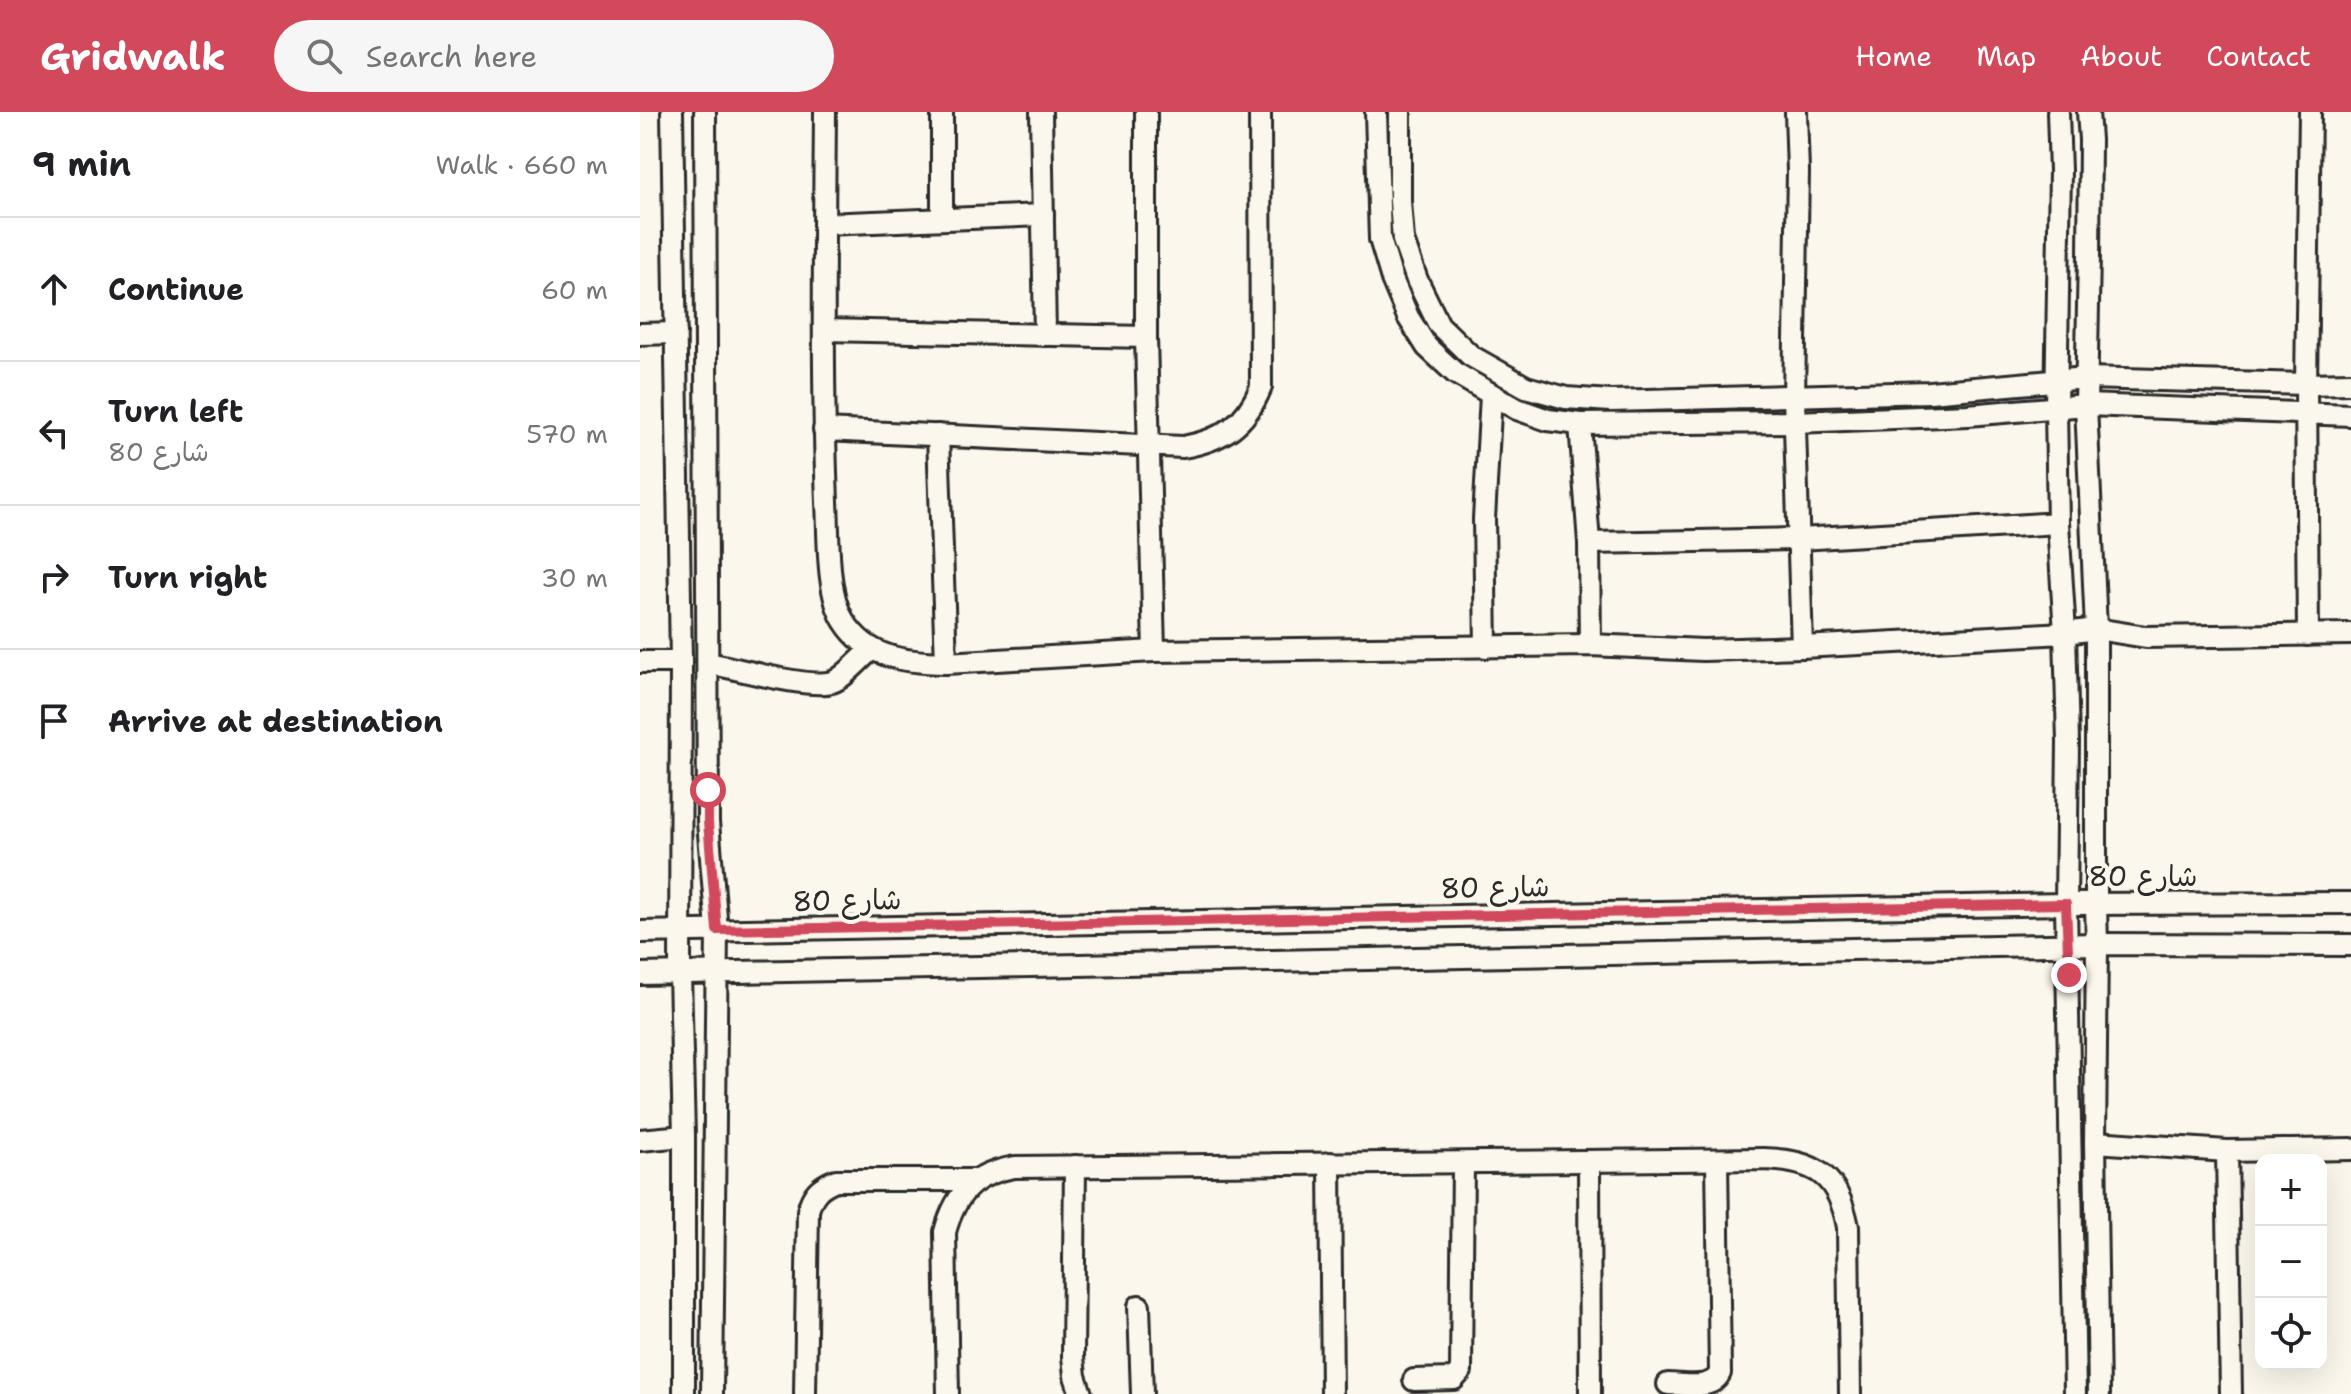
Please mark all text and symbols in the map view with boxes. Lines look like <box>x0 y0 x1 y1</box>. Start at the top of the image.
search box <box>274 20 834 92</box>
text: Gridwalk <box>40 31 226 82</box>
icon: search <box>302 34 346 78</box>
text: Search here <box>366 36 537 77</box>
text: Home <box>1855 37 1932 75</box>
text: Map <box>1976 37 2036 75</box>
text: About <box>2080 37 2162 75</box>
text: Contact <box>2206 37 2311 75</box>
text: 9 min <box>32 141 131 187</box>
text: Walk · 660 m <box>436 147 608 182</box>
icon: ahead <box>32 267 76 311</box>
text: Continue <box>108 269 244 310</box>
text: 60 m <box>541 272 608 307</box>
text: Turn left <box>108 391 243 432</box>
icon: left <box>32 411 76 455</box>
text: 570 m <box>526 416 608 451</box>
text: شارع 80 <box>108 434 209 469</box>
icon: right <box>32 555 76 599</box>
text: Turn right <box>108 557 267 598</box>
text: 30 m <box>541 560 608 595</box>
icon: arrive <box>32 699 76 743</box>
text: Arrive at destination <box>108 701 443 742</box>
route start <box>690 772 726 808</box>
street label: شارع 80 <box>2089 857 2197 896</box>
street label: شارع 80 <box>1440 867 1550 908</box>
street label: شارع 80 <box>792 880 902 921</box>
route end <box>2051 957 2087 993</box>
map controls <box>2255 1154 2327 1370</box>
button: + <box>2255 1154 2327 1226</box>
button: − <box>2255 1226 2327 1298</box>
button: locate <box>2255 1298 2327 1370</box>

